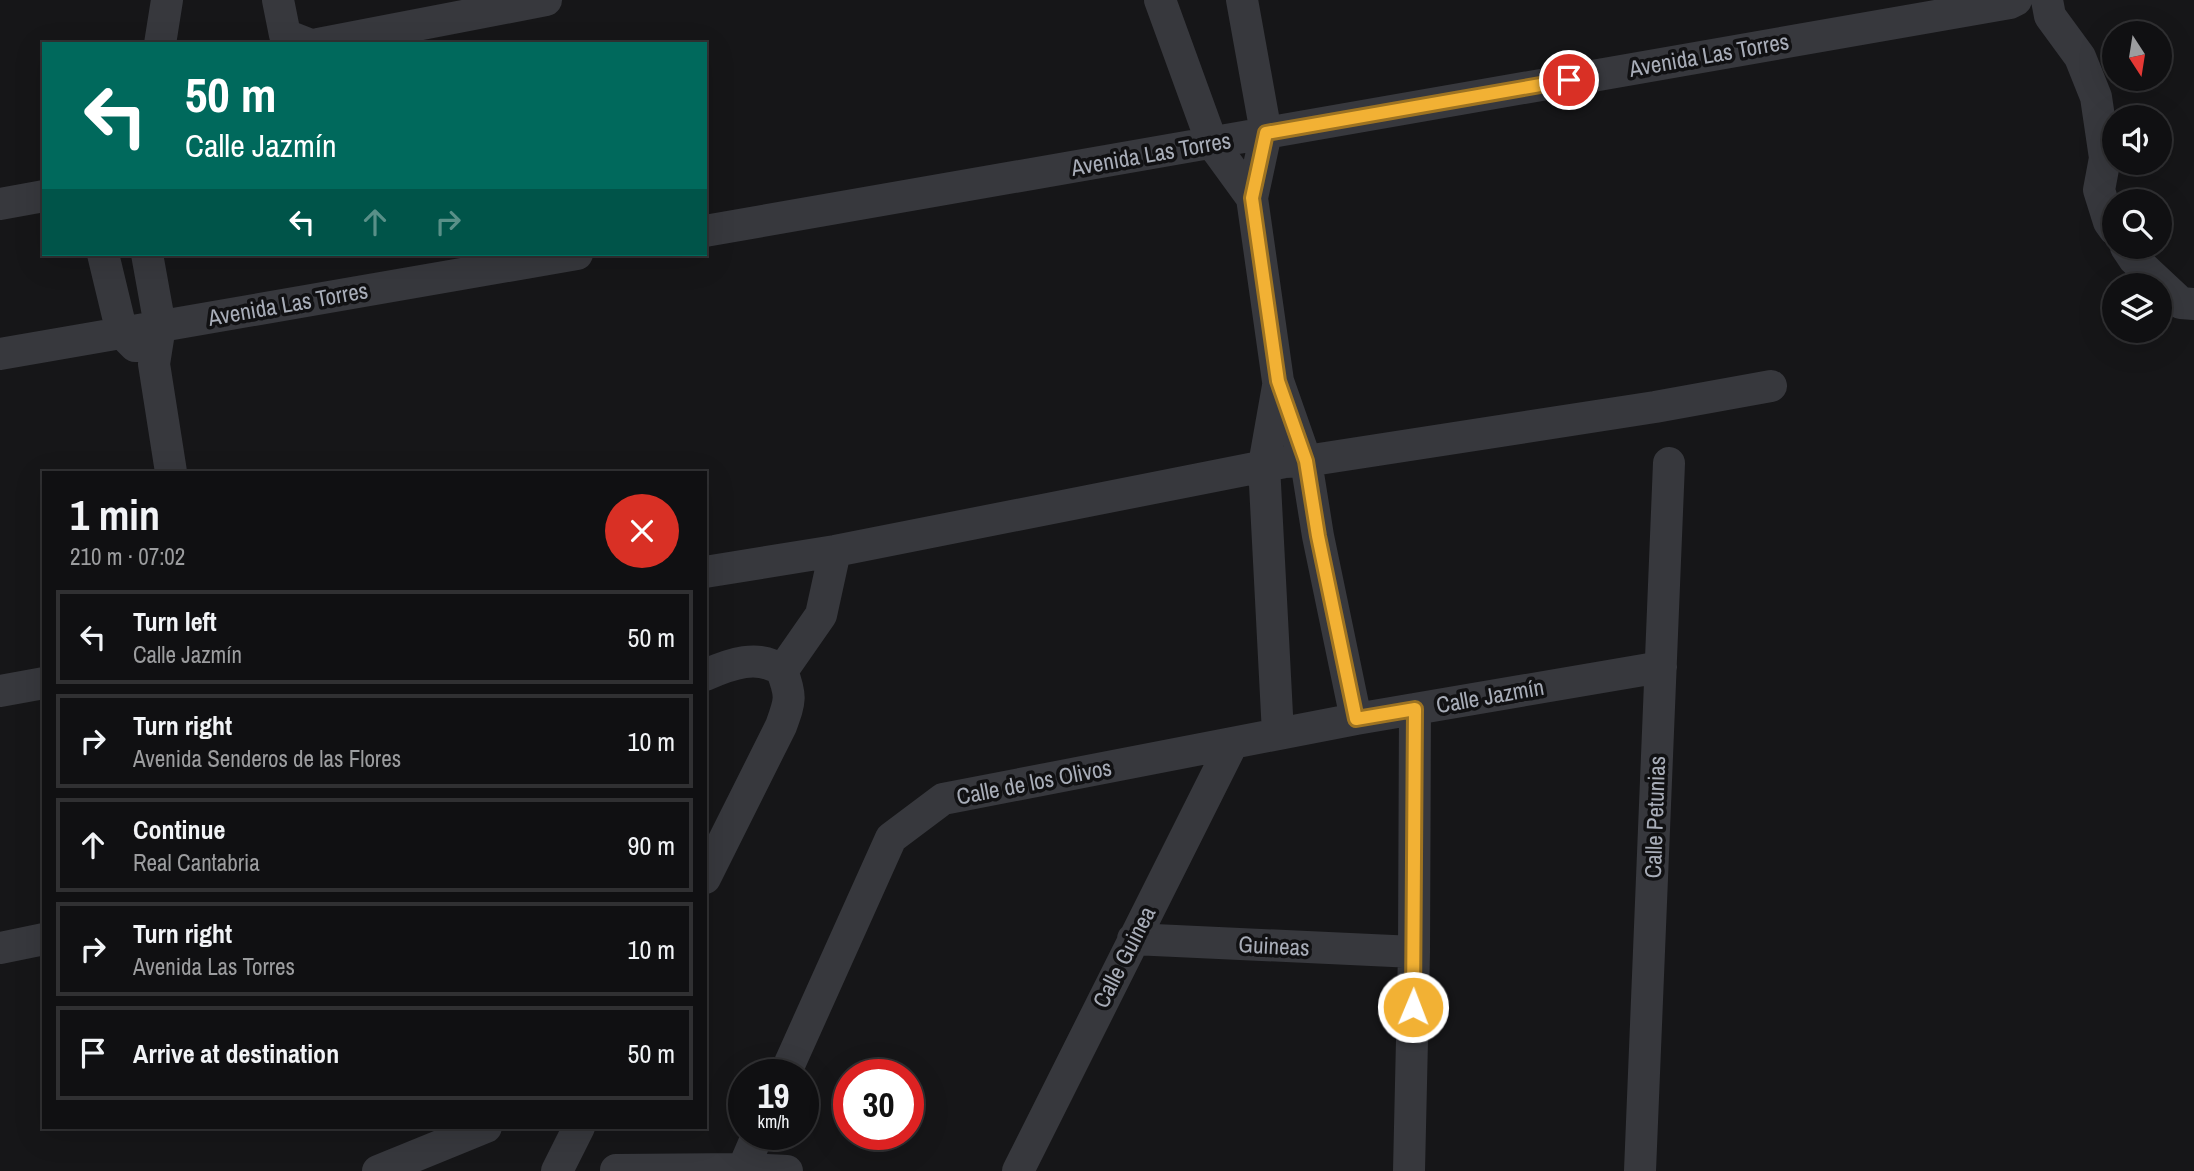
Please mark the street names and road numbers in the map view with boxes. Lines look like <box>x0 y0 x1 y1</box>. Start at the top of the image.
street label: Avenida Las Torres <box>1626 25 1791 84</box>
street label: Avenida Las Torres <box>1068 124 1233 183</box>
street label: Avenida Las Torres <box>205 274 370 333</box>
street label: Calle Jazmín <box>1434 671 1546 720</box>
street label: Calle de los Olivos <box>954 751 1114 812</box>
street label: Calle Petunias <box>1637 755 1672 879</box>
street label: Calle Guinea <box>1085 900 1163 1013</box>
street label: Guineas <box>1238 928 1310 963</box>

